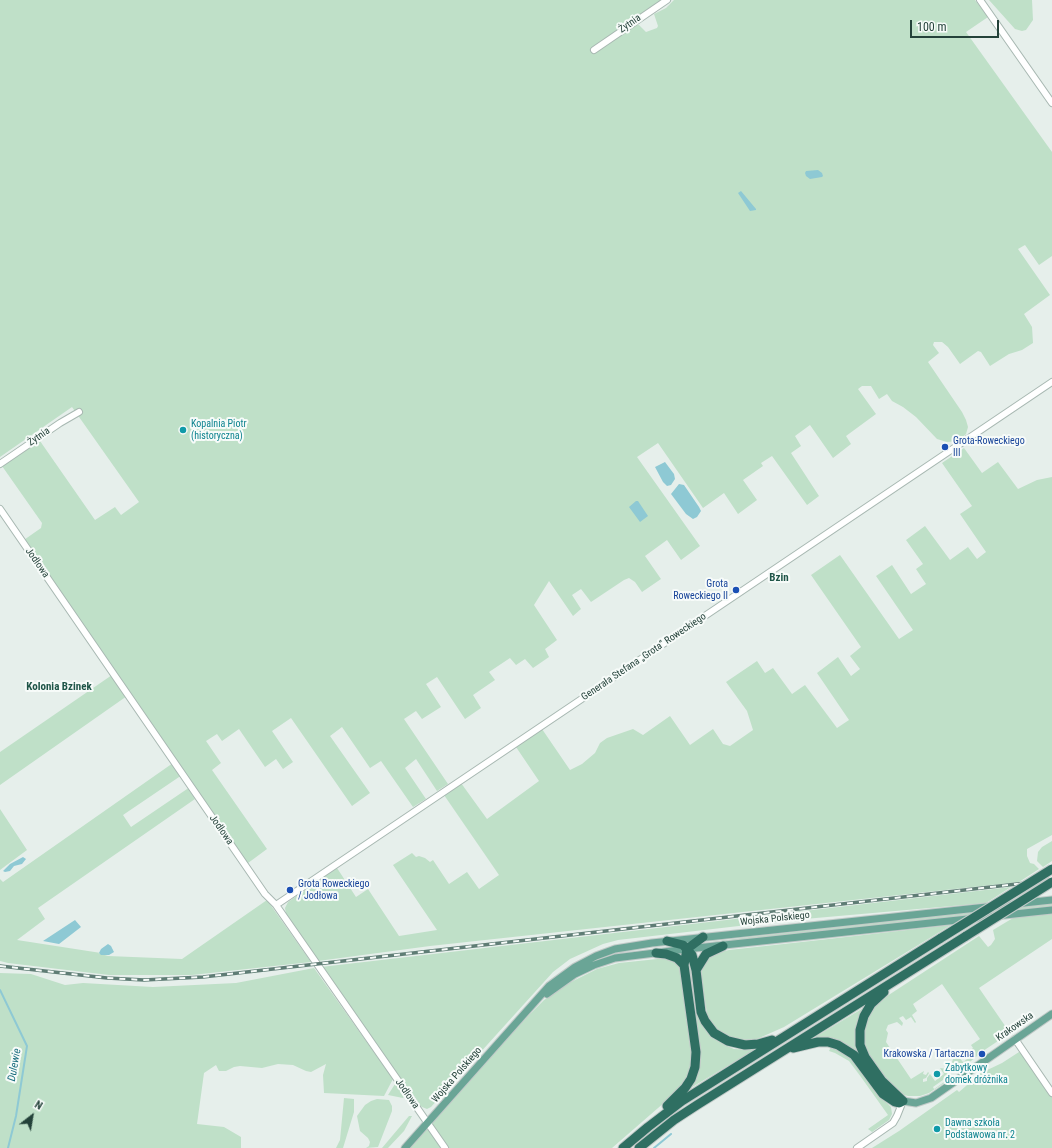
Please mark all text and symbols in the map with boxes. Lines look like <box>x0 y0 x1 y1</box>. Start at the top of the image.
street label: Żytnia <box>617 12 643 36</box>
scale bar <box>912 12 1001 38</box>
text: 100 m <box>917 20 947 34</box>
place label: Kopalnia Piotr (historyczna) <box>191 418 246 442</box>
street label: Żytnia <box>26 425 52 449</box>
marker: Kopalnia Piotr (historyczna) <box>178 425 188 435</box>
place label: Grota-Roweckiego III <box>953 435 1025 458</box>
marker: Grota-Roweckiego III <box>940 442 950 452</box>
street label: Jodłowa <box>22 546 52 580</box>
district label: Bzin <box>769 571 789 585</box>
place label: Grota Roweckiego II <box>673 578 728 602</box>
marker: Grota Roweckiego II <box>731 585 741 595</box>
street label: Generała Stefana „Grota” Roweckiego <box>579 611 709 703</box>
district label: Kolonia Bzinek <box>26 680 92 694</box>
street label: Jodłowa <box>206 813 236 847</box>
place label: Grota Roweckiego / Jodłowa <box>298 878 369 902</box>
marker: Grota Roweckiego / Jodłowa <box>285 885 295 895</box>
street label: Wojska Polskiego <box>740 909 810 929</box>
street label: Krakowska <box>994 1010 1036 1044</box>
street label: Wojska Polskiego <box>430 1045 484 1105</box>
water label: Dulewie <box>6 1048 24 1082</box>
place label: Krakowska / Tartaczna <box>884 1048 974 1060</box>
marker: Krakowska / Tartaczna <box>977 1049 987 1059</box>
place label: Zabytkowy domek dróżnika <box>945 1062 1008 1086</box>
marker: Zabytkowy domek dróżnika <box>932 1069 942 1079</box>
street label: Jodłowa <box>392 1077 422 1111</box>
north arrow <box>12 1096 52 1136</box>
text: N <box>32 1098 45 1113</box>
place label: Dawna szkoła Podstawowa nr. 2 <box>945 1117 1015 1140</box>
marker: Dawna szkoła Podstawowa nr. 2 <box>932 1124 942 1134</box>

